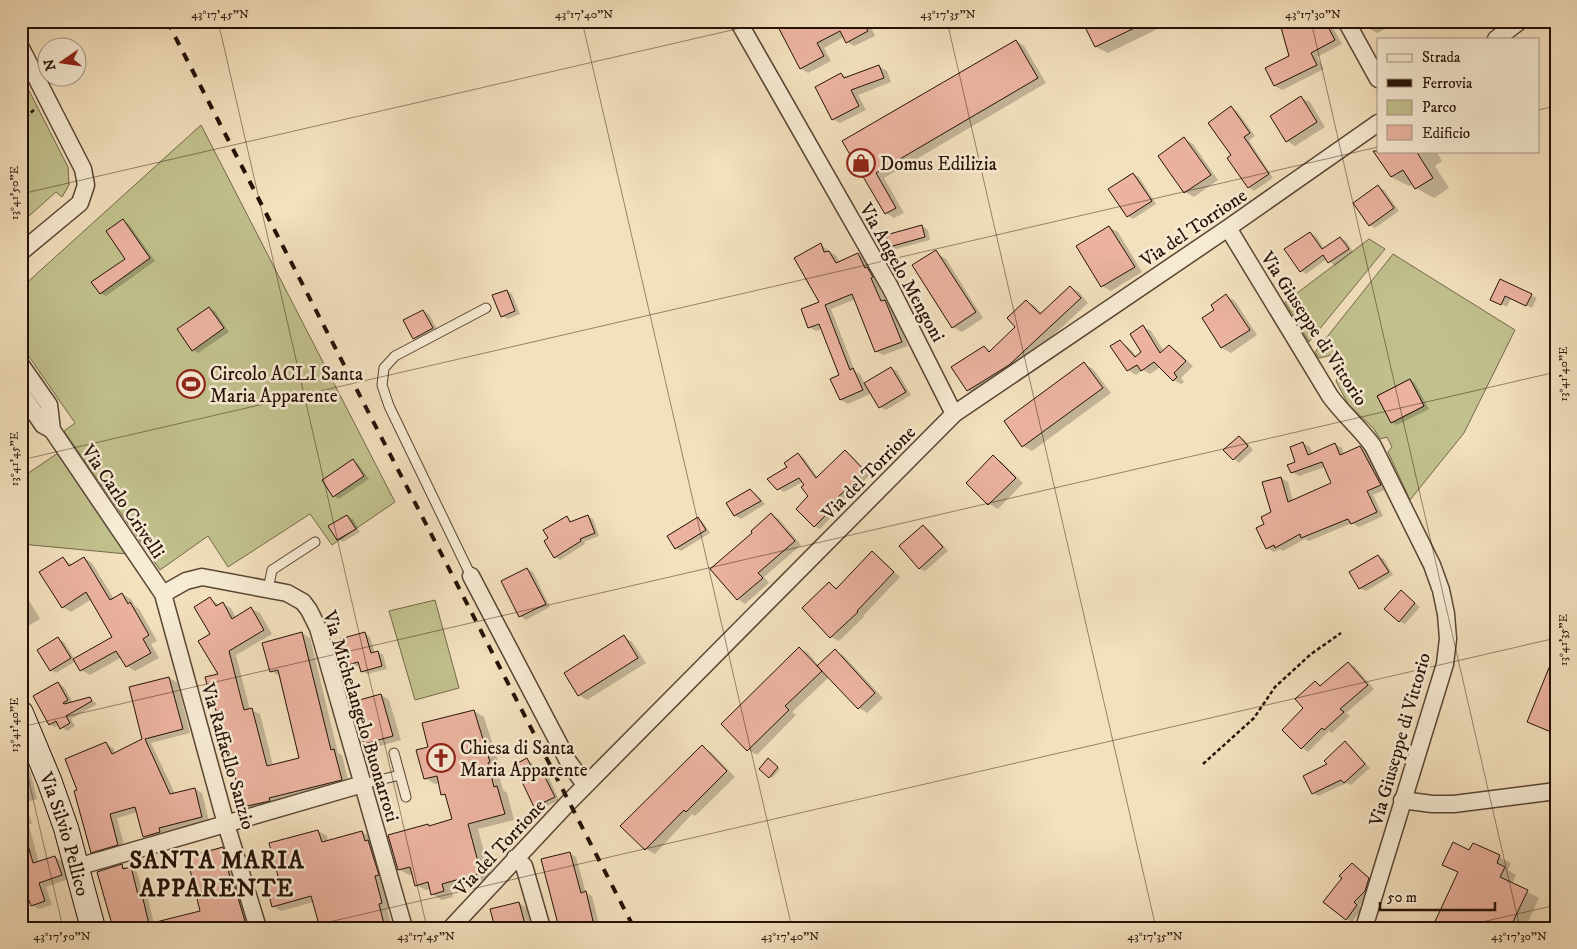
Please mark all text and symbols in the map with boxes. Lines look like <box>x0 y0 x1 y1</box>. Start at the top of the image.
text: 43°17'45"N <box>191 7 249 22</box>
text: 43°17'40"N <box>555 7 613 22</box>
text: 43°17'35"N <box>920 7 976 22</box>
text: 43°17'30"N <box>1285 7 1341 22</box>
north arrow <box>38 38 88 88</box>
legend <box>1377 38 1540 152</box>
text: Strada <box>1422 48 1461 67</box>
text: N <box>40 57 60 72</box>
text: Ferrovia <box>1422 74 1473 93</box>
text: Parco <box>1422 98 1456 117</box>
text: Edificio <box>1422 124 1470 143</box>
shop icon: Domus Edilizia <box>846 148 876 178</box>
place label: Domus Edilizia <box>880 153 997 176</box>
text: 13°41'50"E <box>7 166 22 220</box>
street label: Via del Torrione <box>1135 184 1252 273</box>
street label: Via Angelo Mengoni <box>854 198 949 346</box>
street label: Via Giuseppe di Vittorio <box>1255 247 1372 410</box>
text: 13°41'40"E <box>1556 346 1571 401</box>
place label: Circolo ACLI Santa Maria Apparente <box>210 363 363 408</box>
sports icon: Circolo ACLI Santa Maria Apparente <box>176 369 206 399</box>
street label: Via del Torrione <box>817 421 921 526</box>
text: 13°41'45"E <box>7 431 22 486</box>
street label: Via Carlo Crivelli <box>76 440 169 563</box>
street label: Via Michelangelo Buonarroti <box>317 607 404 825</box>
text: 13°41'35"E <box>1556 614 1571 666</box>
street label: Via Giuseppe di Vittorio <box>1364 650 1436 830</box>
street label: Via Raffaello Sanzio <box>195 680 259 832</box>
text: 13°41'40"E <box>7 697 22 752</box>
place label: Chiesa di Santa Maria Apparente <box>460 737 588 782</box>
church icon: Chiesa di Santa Maria Apparente <box>426 743 456 773</box>
street label: Via Silvio Pellico <box>34 768 94 899</box>
street label: Via del Torrione <box>449 795 551 902</box>
district label: SANTA MARIA APPARENTE <box>130 846 304 904</box>
scale bar <box>1380 879 1494 911</box>
text: 50 m <box>1387 888 1417 907</box>
text: 43°17'50"N <box>33 929 91 944</box>
text: 43°17'45"N <box>397 929 455 944</box>
text: 43°17'40"N <box>761 929 819 944</box>
text: 43°17'35"N <box>1127 929 1183 944</box>
text: 43°17'30"N <box>1491 929 1547 944</box>

